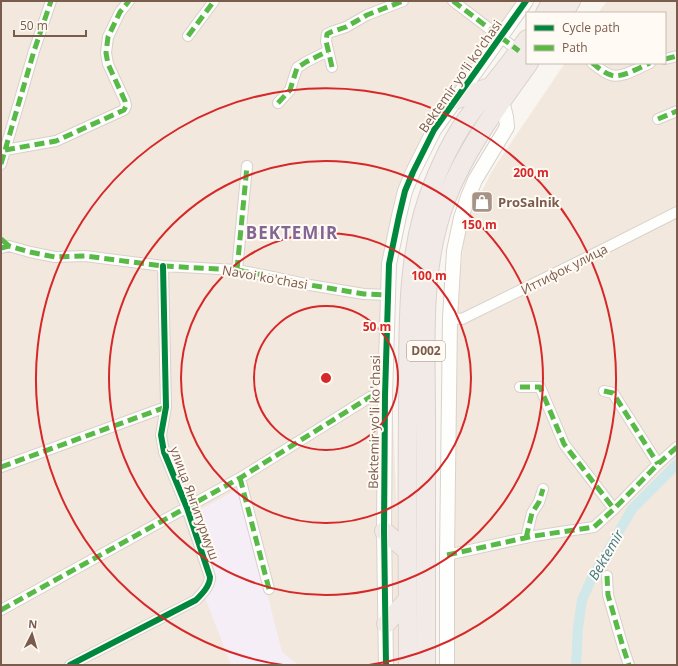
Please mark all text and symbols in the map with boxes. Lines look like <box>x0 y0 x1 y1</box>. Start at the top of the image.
scale bar <box>14 12 86 38</box>
legend <box>526 12 666 64</box>
street label: Bektemir yo'li ko'chasi <box>414 16 506 136</box>
text: 50 m <box>20 17 48 34</box>
text: Cycle path <box>562 19 620 36</box>
text: Path <box>562 39 588 56</box>
text: 200 m <box>513 164 549 181</box>
shop icon: ProSalnik <box>469 189 495 215</box>
place label: ProSalnik <box>498 193 561 211</box>
text: 150 m <box>461 216 497 233</box>
district label: BEKTEMIR <box>246 221 338 244</box>
street label: Иттифок улица <box>518 239 610 299</box>
street label: Navoi ko'chasi <box>221 261 309 293</box>
text: 100 m <box>411 267 447 284</box>
text: 50 m <box>363 318 391 335</box>
road number: D002 <box>407 341 445 361</box>
street label: Bektemir yo'li ko'chasi <box>364 355 384 489</box>
centre of rings <box>319 371 333 385</box>
street label: улица Янгитурмуш <box>166 444 224 562</box>
water label: Bektemir <box>584 526 628 583</box>
north arrow <box>12 614 52 654</box>
text: N <box>28 616 38 631</box>

